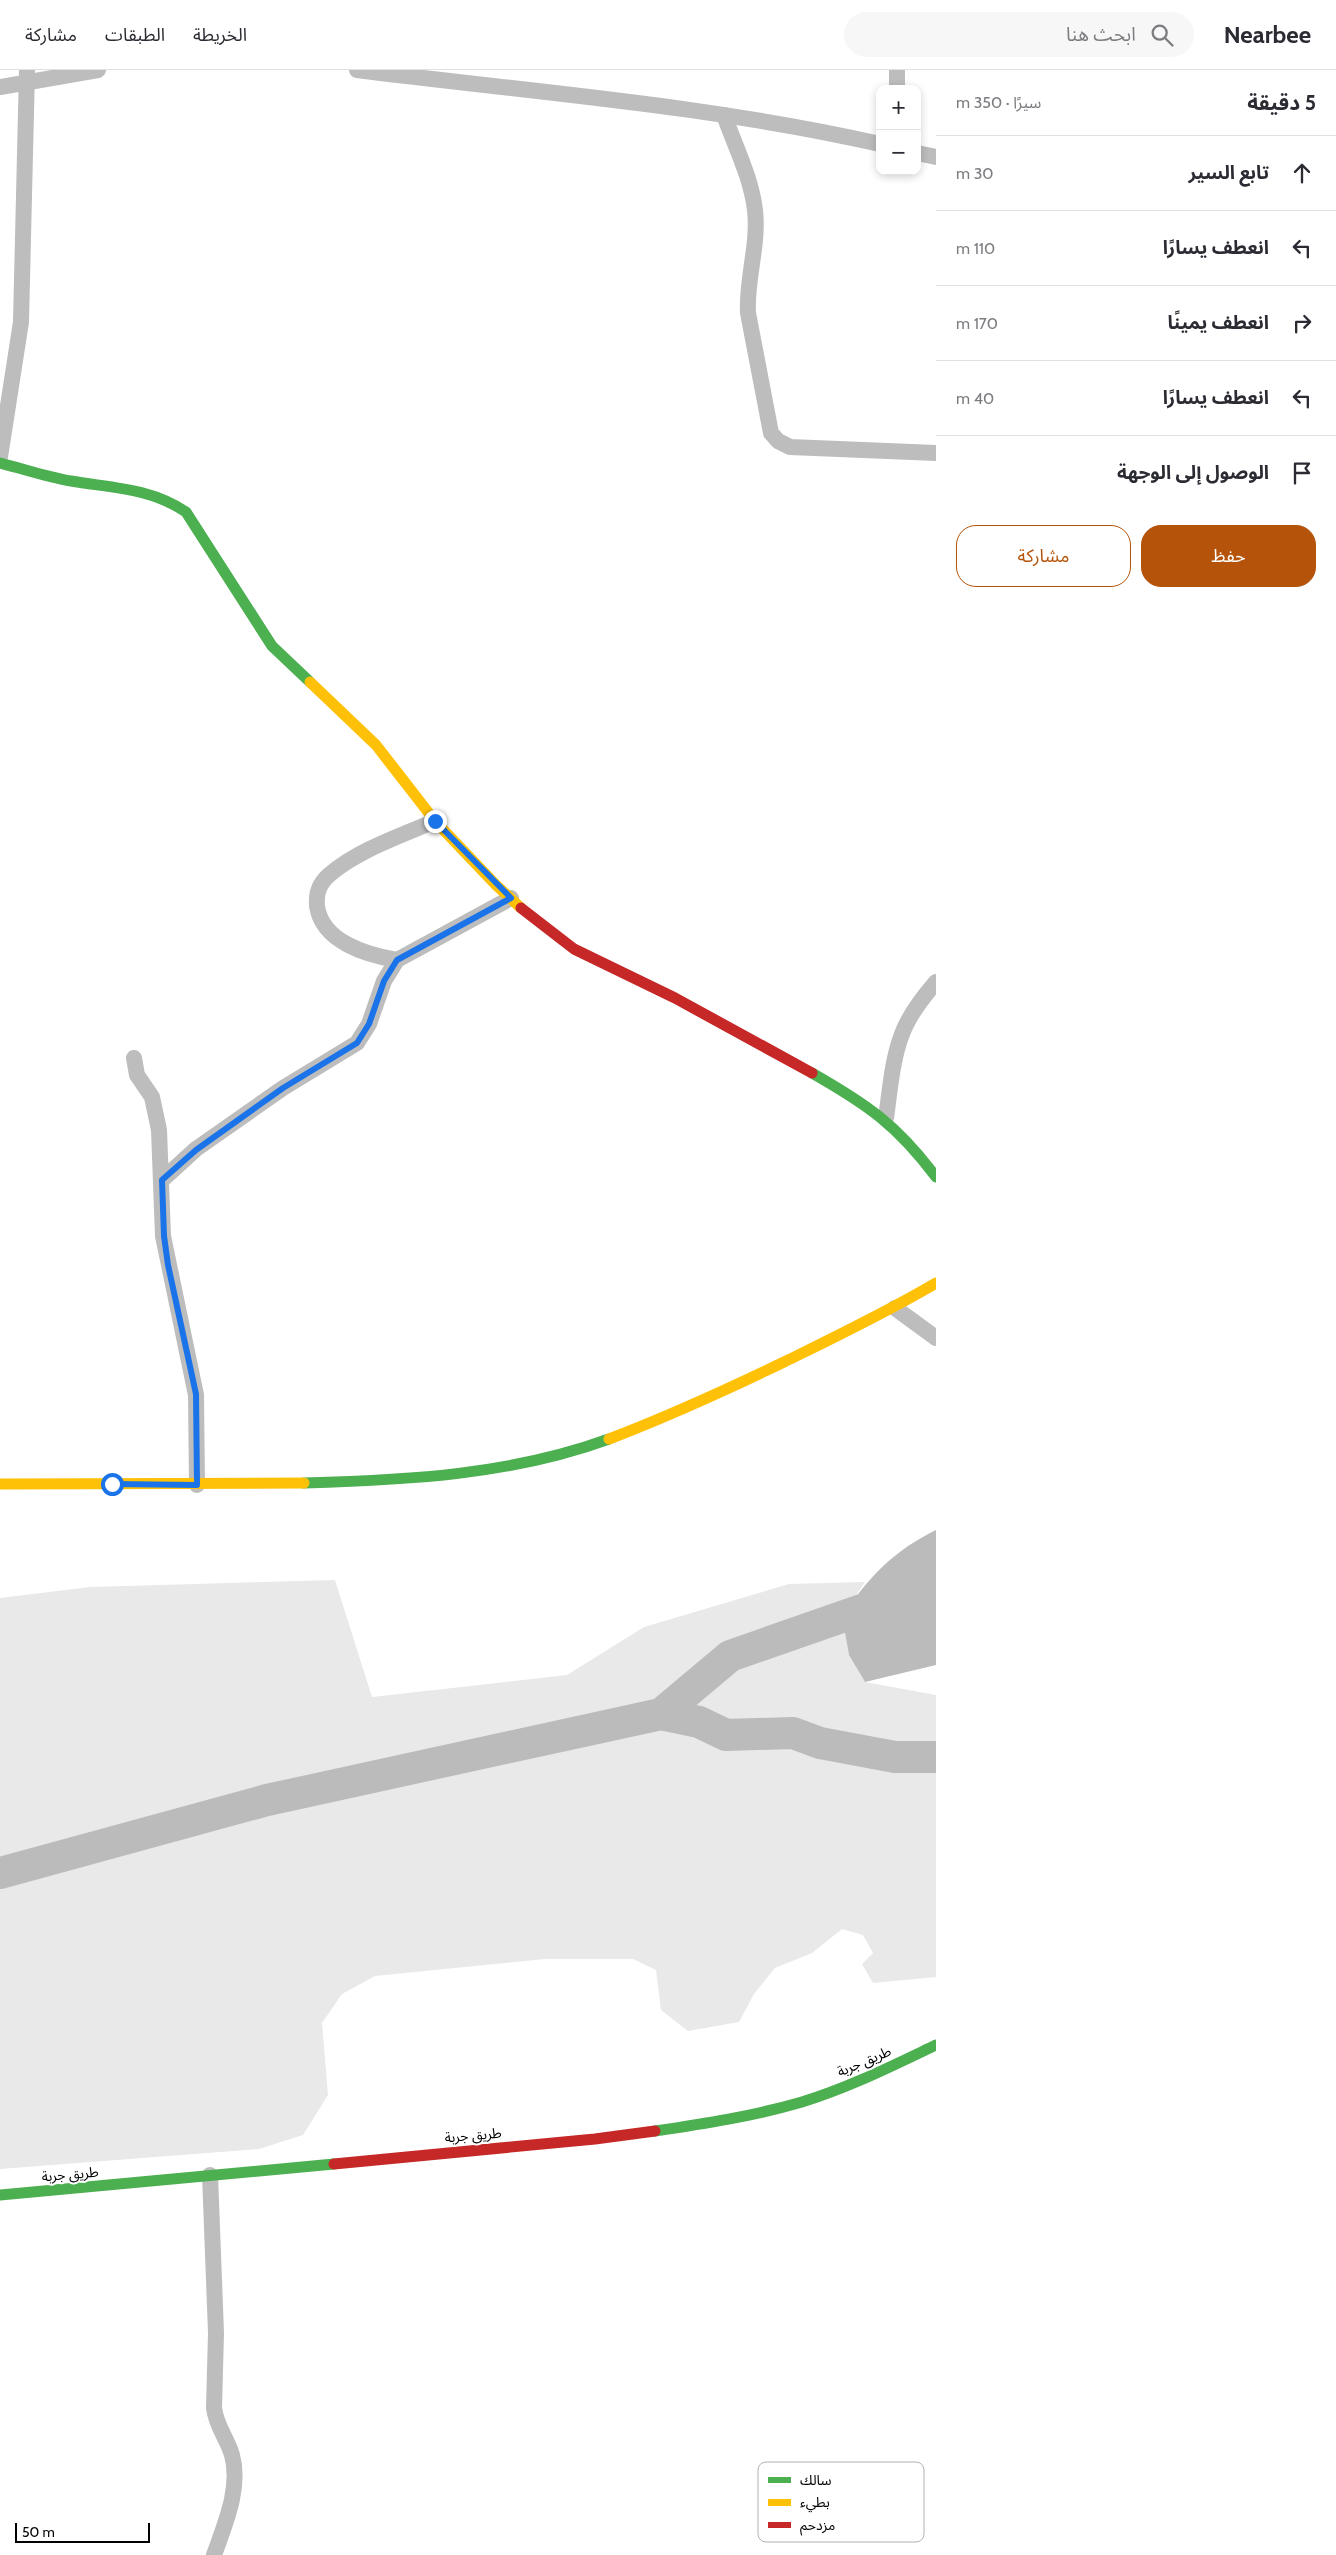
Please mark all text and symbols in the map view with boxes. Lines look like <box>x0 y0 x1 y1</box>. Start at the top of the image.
search box <box>844 12 1194 57</box>
text: Nearbee <box>1224 20 1311 49</box>
icon: search <box>1148 21 1176 49</box>
text: ابحث هنا <box>1066 23 1136 46</box>
text: مشاركة <box>25 24 77 46</box>
text: الطبقات <box>105 24 165 46</box>
text: الخريطة <box>193 24 247 46</box>
map controls <box>876 85 921 175</box>
button: + <box>876 85 921 130</box>
text: 5 دقيقة <box>1247 90 1316 115</box>
text: سيرًا · 350 m <box>956 93 1041 112</box>
button: − <box>876 130 921 175</box>
icon: ahead <box>1288 159 1316 187</box>
text: تابع السير <box>1188 161 1269 184</box>
text: 30 m <box>956 164 993 183</box>
icon: left <box>1288 234 1316 262</box>
text: انعطف يسارًا <box>1163 236 1269 259</box>
text: 110 m <box>956 239 995 258</box>
icon: right <box>1288 309 1316 337</box>
text: انعطف يمينًا <box>1168 311 1269 334</box>
text: 170 m <box>956 314 998 333</box>
icon: left <box>1288 384 1316 412</box>
text: انعطف يسارًا <box>1163 386 1269 409</box>
text: 40 m <box>956 389 994 408</box>
icon: arrive <box>1288 459 1316 487</box>
text: الوصول إلى الوجهة <box>1117 461 1269 484</box>
button: مشاركة <box>956 525 1131 587</box>
button: حفظ <box>1141 525 1316 587</box>
route end <box>424 810 447 833</box>
route start <box>101 1473 124 1496</box>
street label: طريق جربة <box>834 2042 894 2081</box>
street label: طريق جربة <box>444 2124 502 2147</box>
street label: طريق جربة <box>41 2163 99 2186</box>
legend <box>758 2462 924 2542</box>
text: سالك <box>800 2471 832 2489</box>
text: بطيء <box>800 2493 830 2513</box>
text: مزدحم <box>800 2516 835 2536</box>
scale bar <box>15 2520 150 2543</box>
text: 50 m <box>22 2523 55 2541</box>

